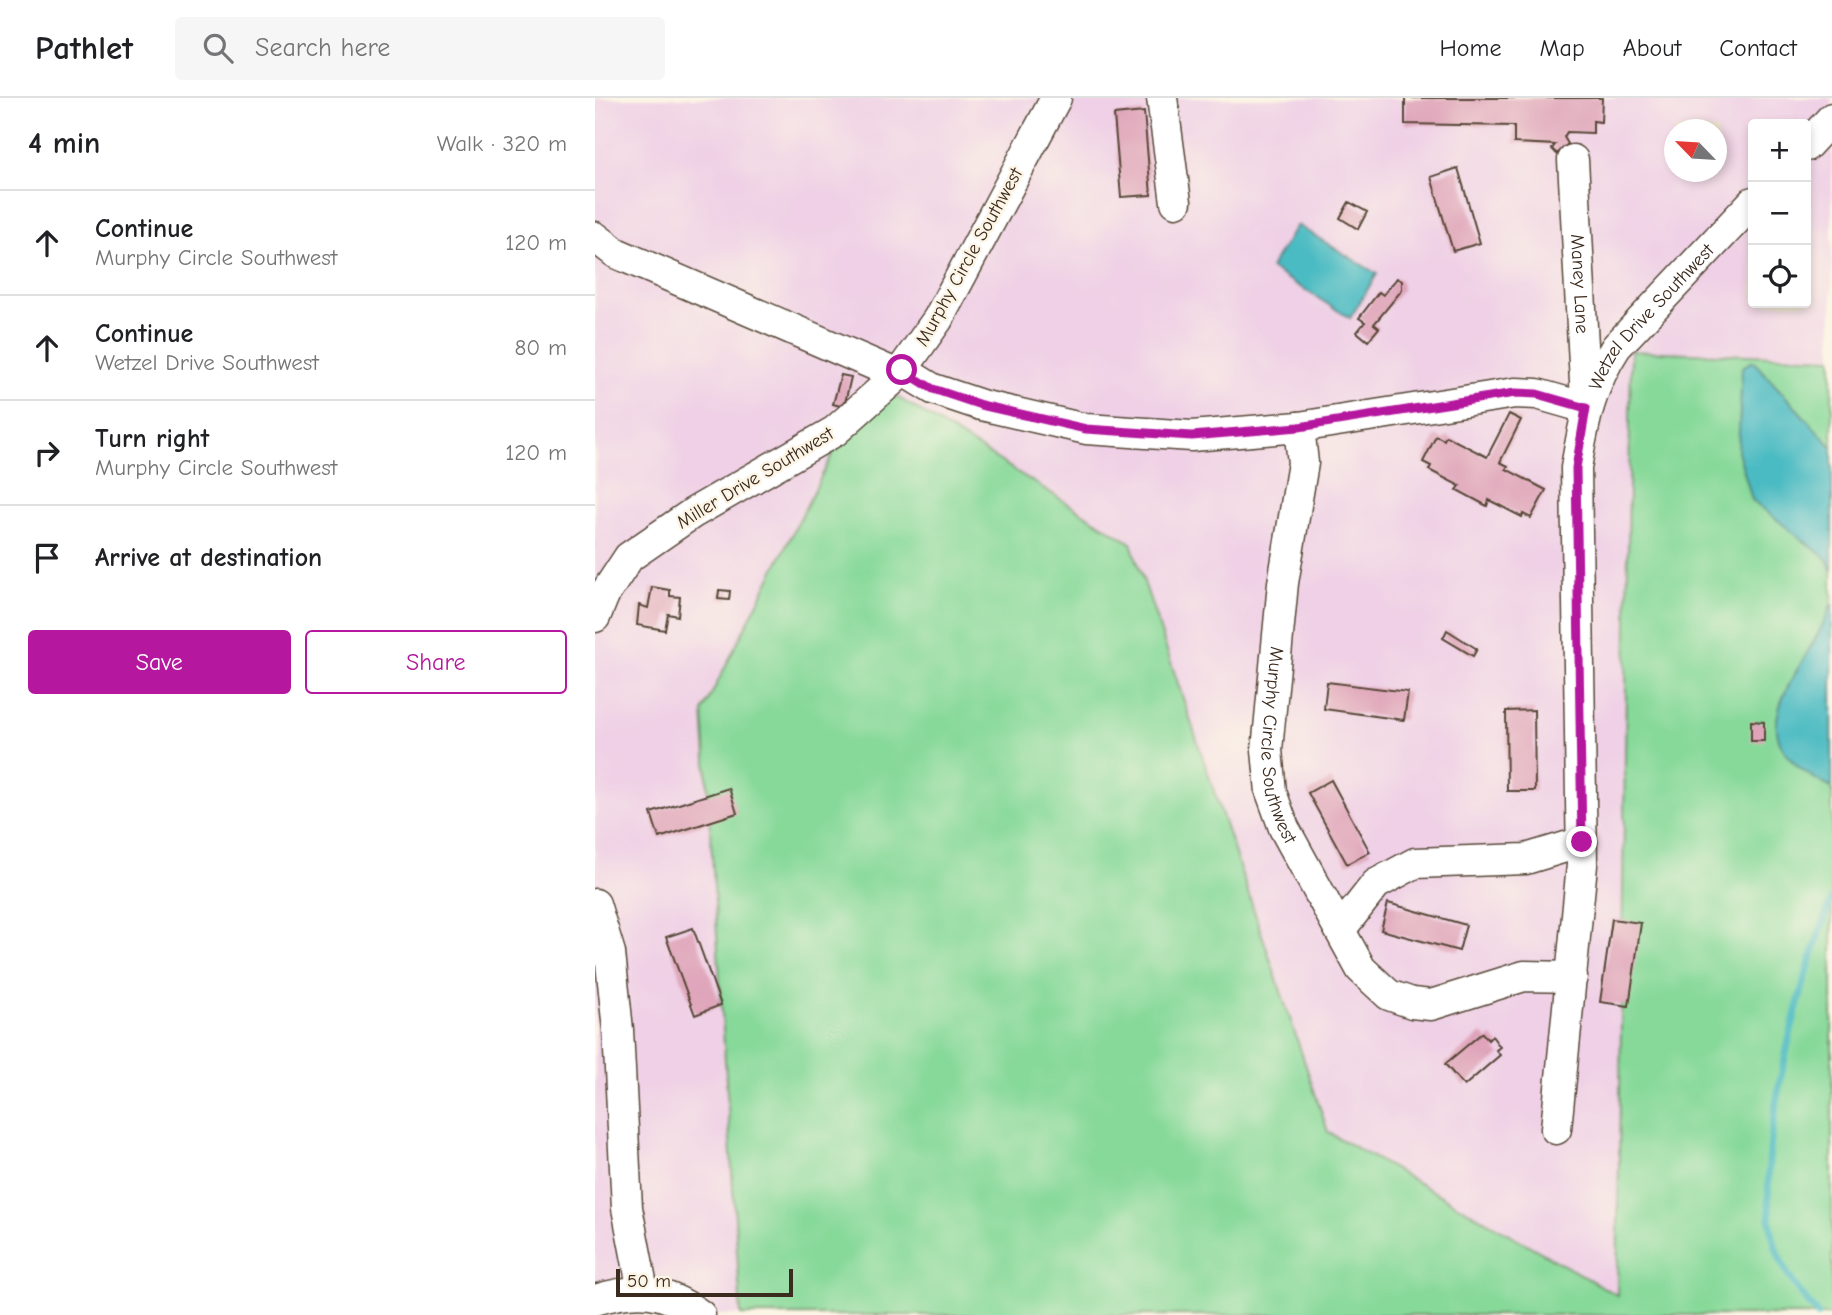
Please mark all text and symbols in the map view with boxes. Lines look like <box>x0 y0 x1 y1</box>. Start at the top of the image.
search box <box>175 17 665 80</box>
text: Pathlet <box>35 29 133 67</box>
icon: search <box>199 29 237 67</box>
text: Search here <box>255 33 390 63</box>
text: Home <box>1440 34 1501 62</box>
text: Map <box>1539 34 1585 62</box>
text: About <box>1623 34 1681 62</box>
text: Contact <box>1719 34 1797 62</box>
north arrow <box>1664 119 1727 182</box>
map controls <box>1748 119 1811 308</box>
button: + <box>1748 119 1811 182</box>
text: 4 min <box>28 126 100 161</box>
text: Walk · 320 m <box>437 130 567 157</box>
street label: Murphy Circle Southwest <box>911 164 1027 350</box>
button: − <box>1748 182 1811 245</box>
text: Continue <box>95 214 193 244</box>
icon: ahead <box>28 224 66 262</box>
text: 120 m <box>505 229 567 256</box>
street label: Maney Lane <box>1566 233 1593 334</box>
street label: Wetzel Drive Southwest <box>1584 239 1719 393</box>
text: Murphy Circle Southwest <box>95 244 337 271</box>
button: locate <box>1748 245 1811 308</box>
text: Continue <box>95 319 193 349</box>
icon: ahead <box>28 329 66 367</box>
text: 80 m <box>514 334 567 361</box>
text: Wetzel Drive Southwest <box>95 349 319 376</box>
route start <box>886 354 917 385</box>
street label: Miller Drive Southwest <box>673 422 838 534</box>
text: Turn right <box>95 424 209 454</box>
icon: right <box>28 434 66 472</box>
text: 120 m <box>505 439 567 466</box>
text: Murphy Circle Southwest <box>95 454 337 481</box>
icon: arrive <box>28 539 66 577</box>
text: Arrive at destination <box>95 543 322 573</box>
button: Save <box>28 630 291 694</box>
button: Share <box>305 630 567 694</box>
street label: Murphy Circle Southwest <box>1256 646 1302 848</box>
route end <box>1566 826 1597 857</box>
scale bar <box>616 1266 793 1298</box>
text: 50 m <box>627 1270 671 1292</box>

